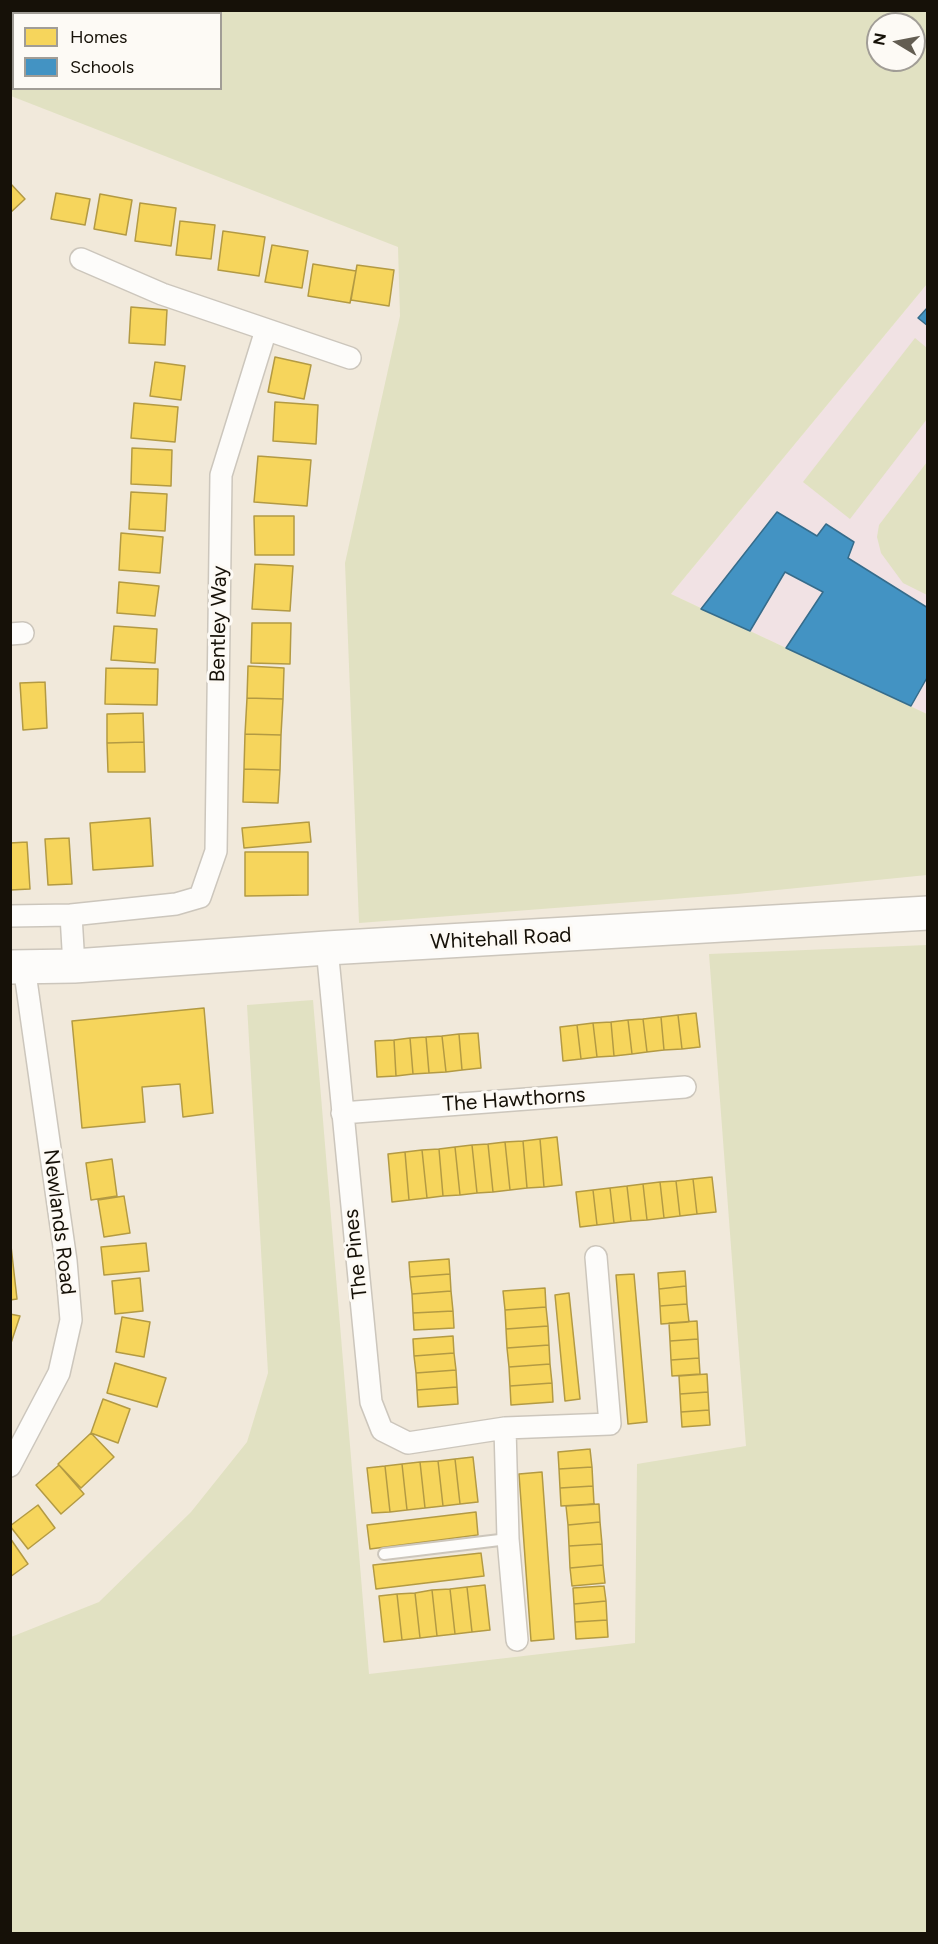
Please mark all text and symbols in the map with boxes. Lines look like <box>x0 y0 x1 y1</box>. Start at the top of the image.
legend <box>12 12 222 90</box>
north arrow <box>866 12 926 72</box>
text: Homes <box>70 26 128 48</box>
text: N <box>869 31 890 47</box>
text: Schools <box>70 56 134 78</box>
street label: Bentley Way <box>205 565 233 683</box>
street label: Whitehall Road <box>430 923 572 955</box>
street label: The Hawthorns <box>442 1082 586 1118</box>
street label: Newlands Road <box>38 1148 80 1296</box>
street label: The Pines <box>339 1208 373 1300</box>

